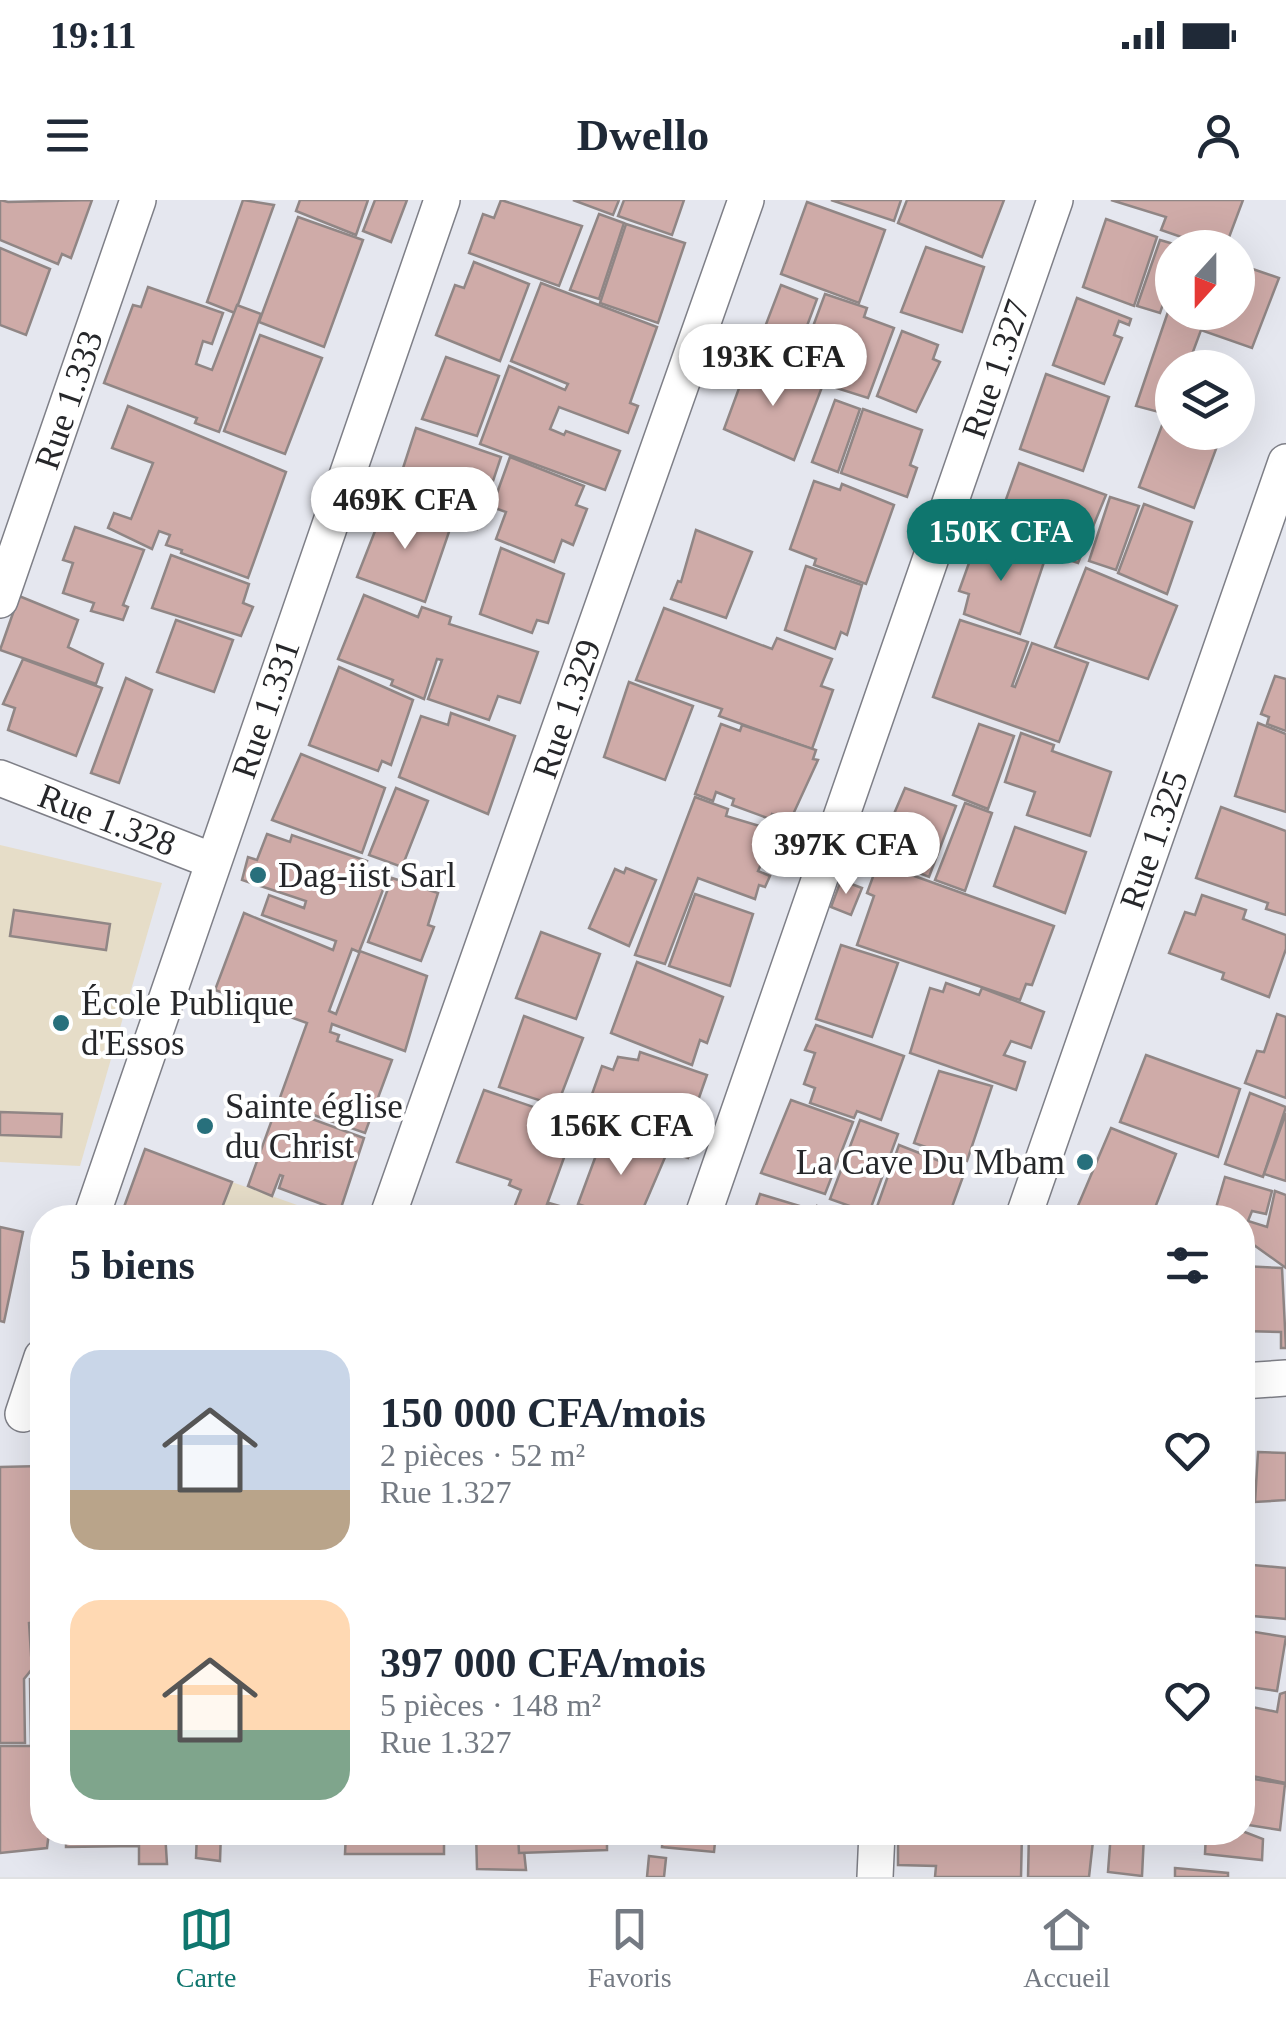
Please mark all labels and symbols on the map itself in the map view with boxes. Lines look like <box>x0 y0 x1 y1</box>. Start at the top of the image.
north arrow <box>1155 230 1255 330</box>
street label: Rue 1.327 <box>954 295 1038 443</box>
pin: 193K CFA <box>670 324 876 409</box>
street label: Rue 1.333 <box>27 326 111 474</box>
pin: 469K CFA <box>302 467 508 552</box>
pin: 150K CFA <box>898 499 1104 584</box>
street label: Rue 1.331 <box>224 635 308 783</box>
street label: Rue 1.329 <box>525 635 609 783</box>
street label: Rue 1.325 <box>1112 766 1196 914</box>
street label: Rue 1.328 <box>33 776 181 864</box>
pin: 397K CFA <box>743 812 949 897</box>
place label: Dag-iist Sarl <box>278 856 456 895</box>
marker: Dag-iist Sarl <box>247 864 269 886</box>
place label: École Publique d'Essos <box>81 984 294 1063</box>
marker: École Publique d'Essos <box>50 1012 72 1034</box>
place label: Sainte église du Christ <box>225 1087 403 1166</box>
pin: 156K CFA <box>518 1093 724 1178</box>
marker: Sainte église du Christ <box>194 1115 216 1137</box>
place label: La Cave Du Mbam <box>796 1143 1065 1182</box>
marker: La Cave Du Mbam <box>1074 1151 1096 1173</box>

